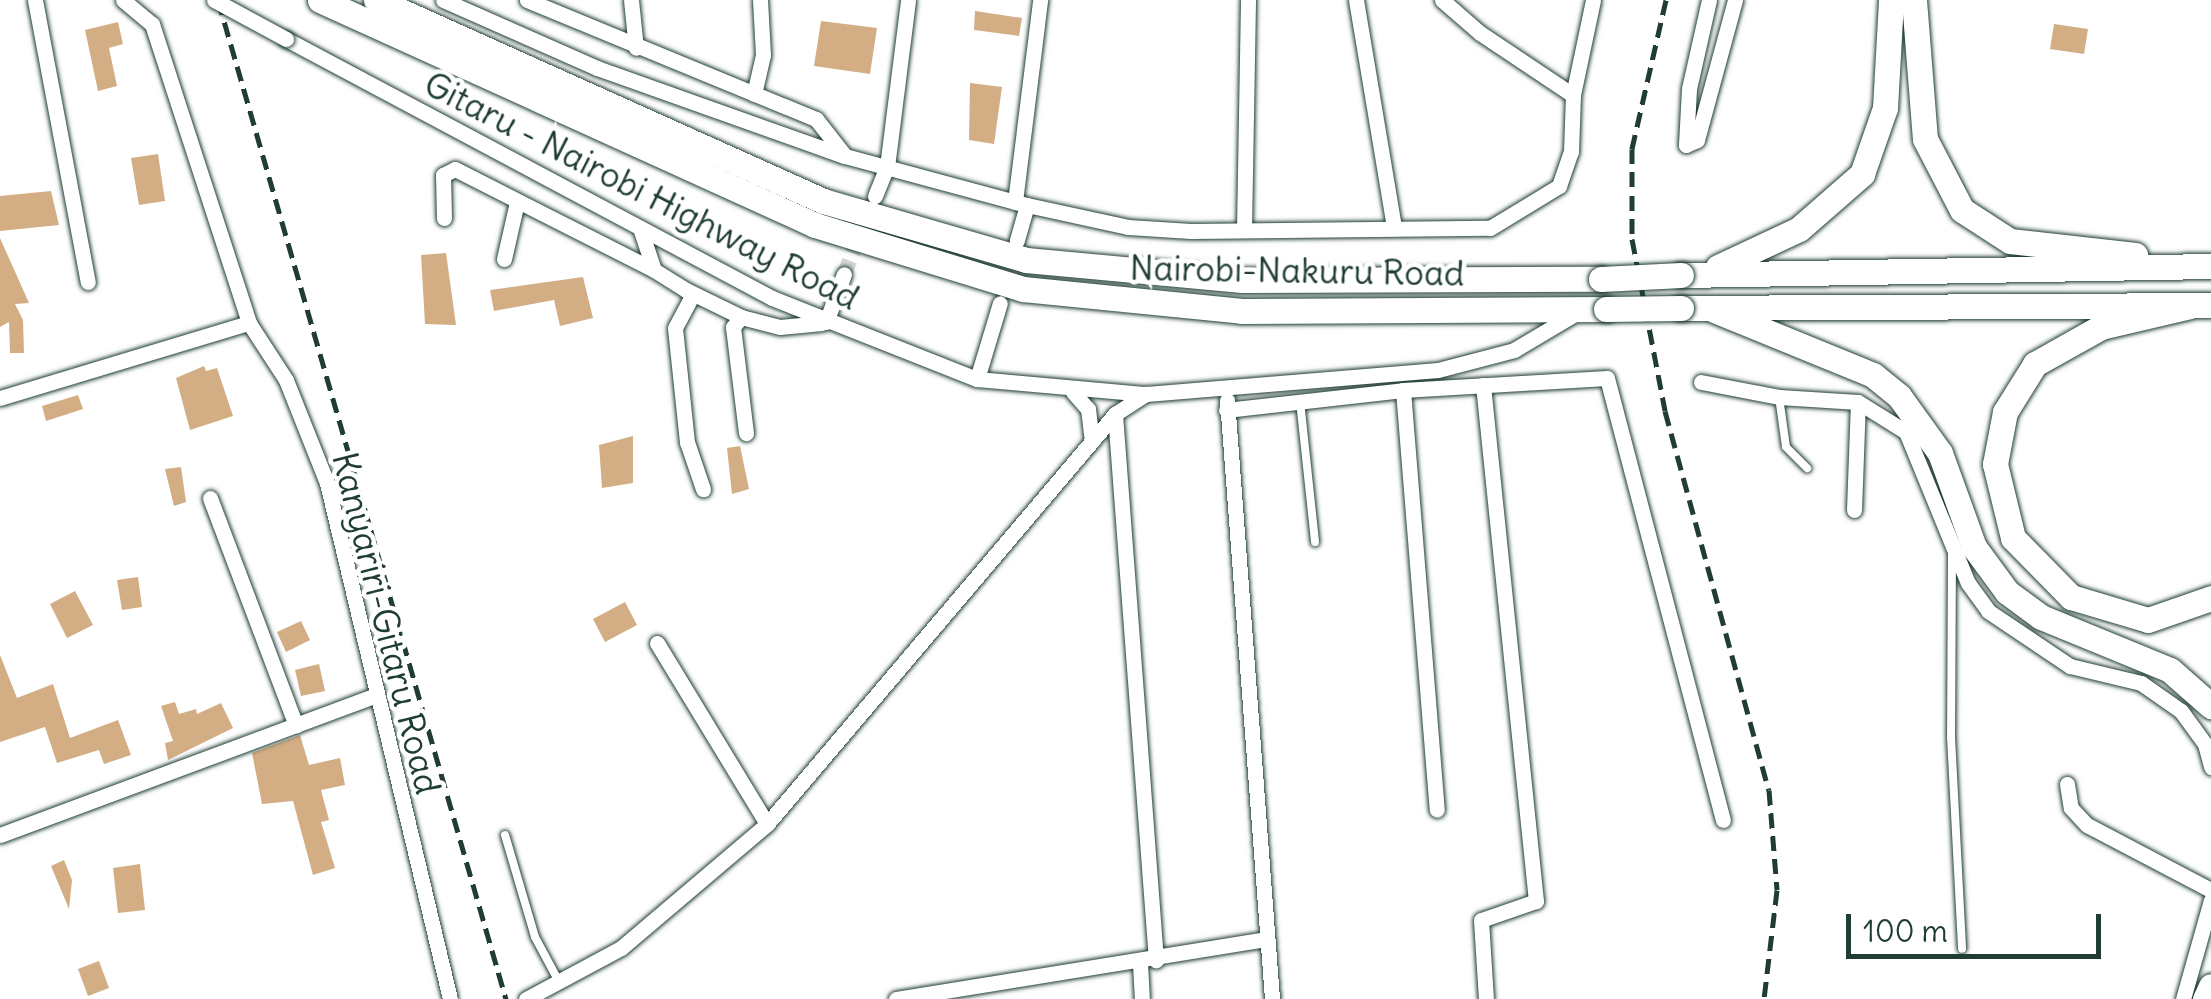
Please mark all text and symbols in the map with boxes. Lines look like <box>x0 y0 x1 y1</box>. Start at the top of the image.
street label: Gitaru - Nairobi Highway Road <box>418 62 866 318</box>
street label: Nairobi-Nakuru Road <box>1129 246 1465 294</box>
street label: Kanyariri-Gitaru Road <box>324 448 450 798</box>
scale bar <box>1851 894 2106 956</box>
text: 100 m <box>1863 912 1948 950</box>

